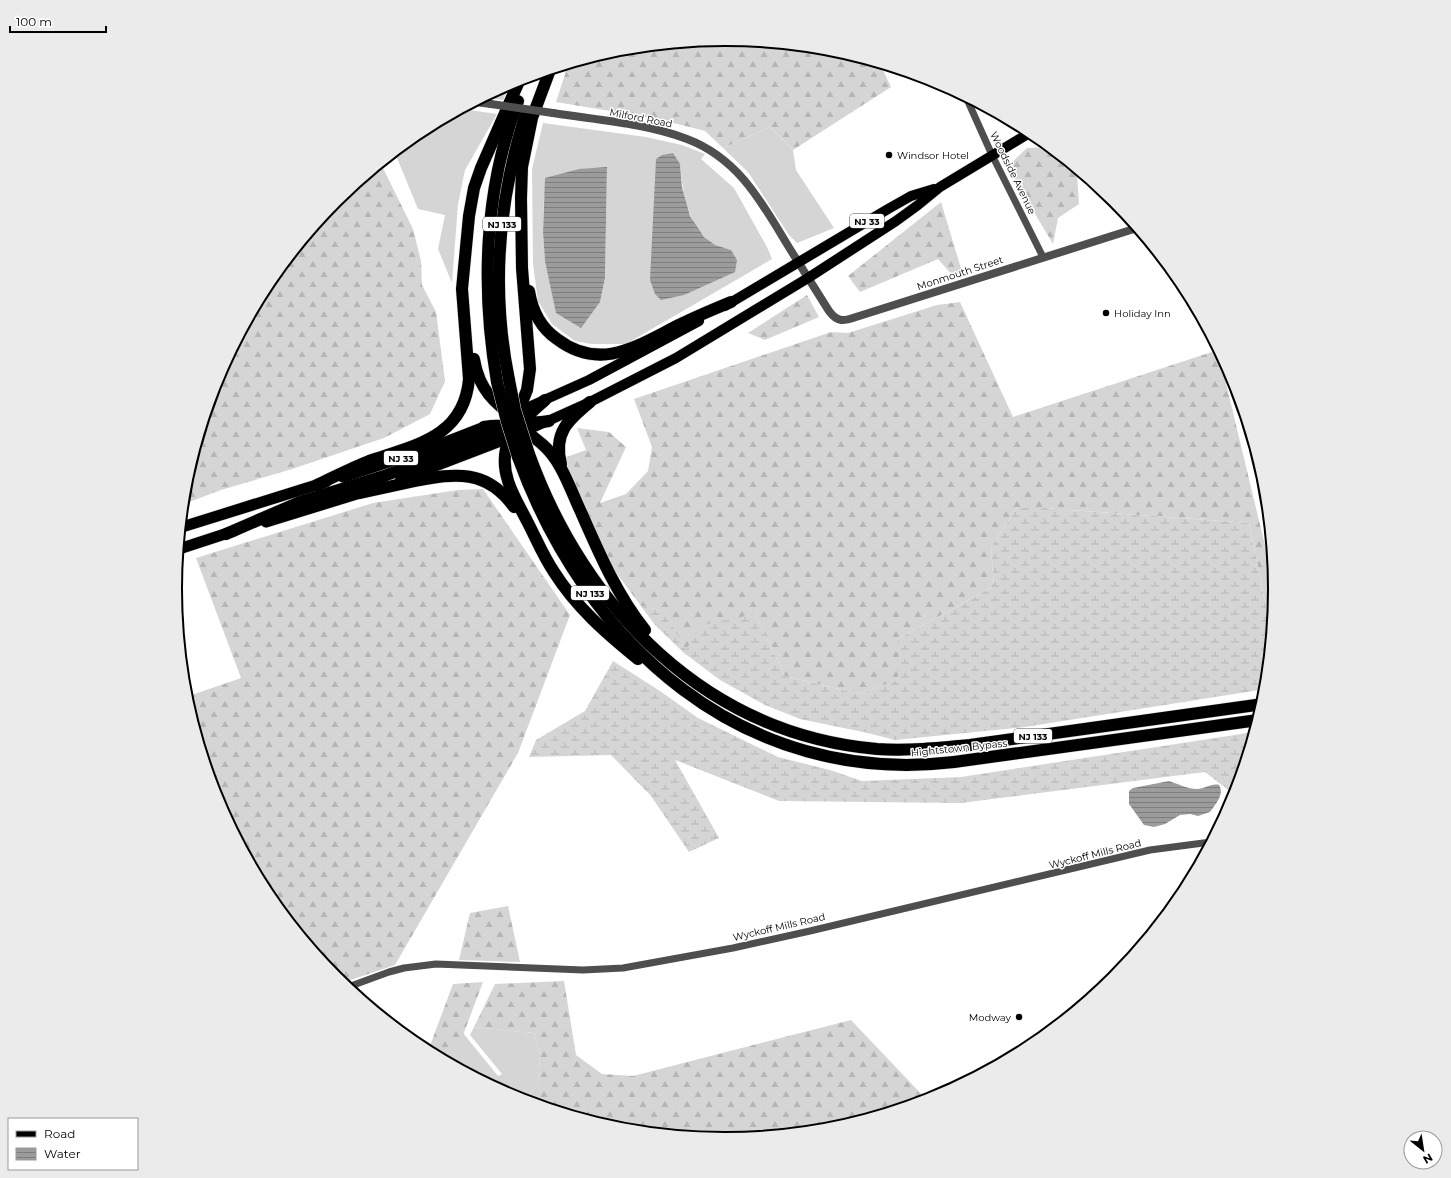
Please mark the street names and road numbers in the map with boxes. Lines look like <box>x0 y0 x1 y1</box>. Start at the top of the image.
street label: Milford Road <box>608 106 674 130</box>
street label: Woodside Avenue <box>987 129 1039 217</box>
road number: NJ 33 <box>850 214 884 228</box>
road number: NJ 133 <box>483 217 521 231</box>
street label: Monmouth Street <box>915 253 1005 293</box>
road number: NJ 33 <box>384 451 418 465</box>
road number: NJ 133 <box>571 586 609 600</box>
road number: NJ 133 <box>1014 729 1052 743</box>
street label: Hightstown Bypass <box>910 736 1008 760</box>
street label: Wyckoff Mills Road <box>1047 836 1143 872</box>
street label: Wyckoff Mills Road <box>731 910 827 944</box>

